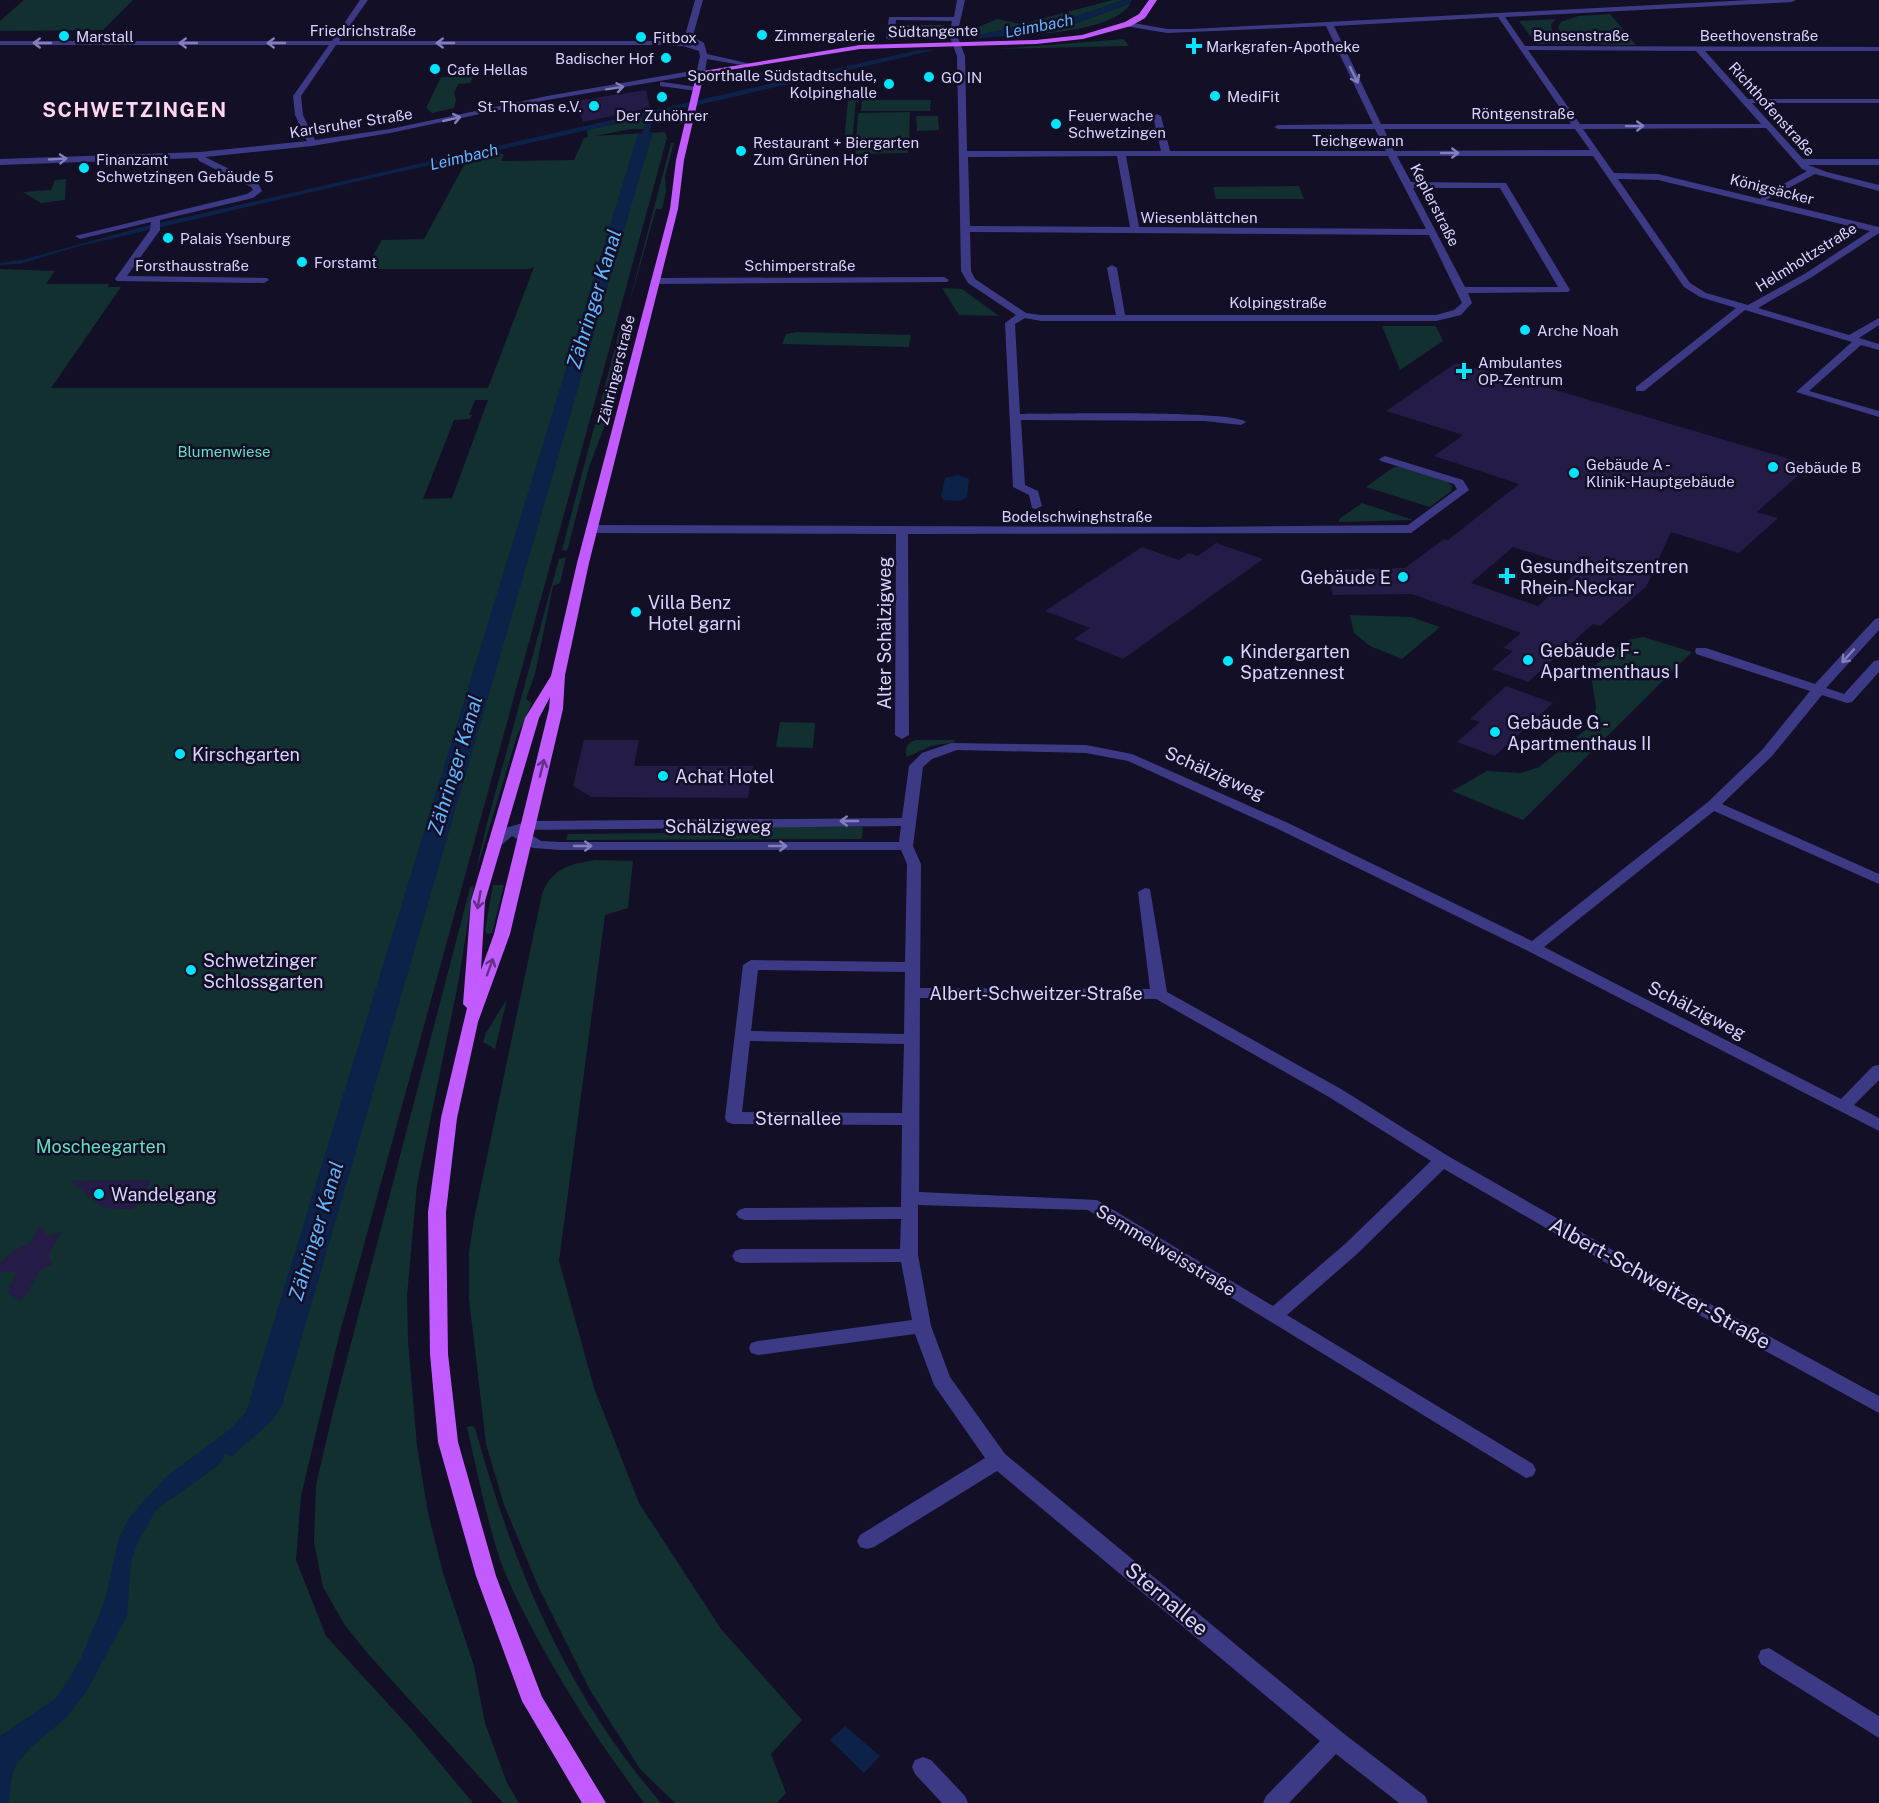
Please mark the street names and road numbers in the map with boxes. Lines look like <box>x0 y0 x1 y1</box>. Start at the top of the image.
street label: Friedrichstraße <box>310 22 416 39</box>
street label: Südtangente <box>888 22 978 40</box>
street label: Bunsenstraße <box>1533 27 1629 44</box>
street label: Beethovenstraße <box>1700 27 1818 44</box>
street label: Richthofenstraße <box>1725 59 1819 159</box>
street label: Karlsruher Straße <box>288 105 414 141</box>
street label: Röntgenstraße <box>1471 105 1575 122</box>
street label: Teichgewann <box>1312 132 1404 149</box>
street label: Keplerstraße <box>1407 161 1463 249</box>
street label: Königsäcker <box>1728 170 1816 208</box>
street label: Wiesenblättchen <box>1140 209 1258 226</box>
street label: Helmholtzstraße <box>1752 219 1860 295</box>
street label: Forsthausstraße <box>135 257 249 274</box>
street label: Schimperstraße <box>744 257 856 274</box>
street label: Kolpingstraße <box>1229 294 1327 311</box>
street label: Zähringerstraße <box>594 313 638 427</box>
street label: Bodelschwinghstraße <box>1002 508 1152 525</box>
street label: Alter Schälzigweg <box>874 557 895 710</box>
street label: Schälzigweg <box>1162 742 1268 804</box>
street label: Schälzigweg <box>664 816 772 837</box>
street label: Schälzigweg <box>1645 976 1749 1044</box>
street label: Albert-Schweitzer-Straße <box>929 983 1143 1004</box>
street label: Sternallee <box>755 1108 841 1129</box>
street label: Semmelweisstraße <box>1092 1200 1240 1300</box>
street label: Albert-Schweitzer-Straße <box>1545 1212 1775 1354</box>
street label: Sternallee <box>1120 1557 1214 1641</box>

